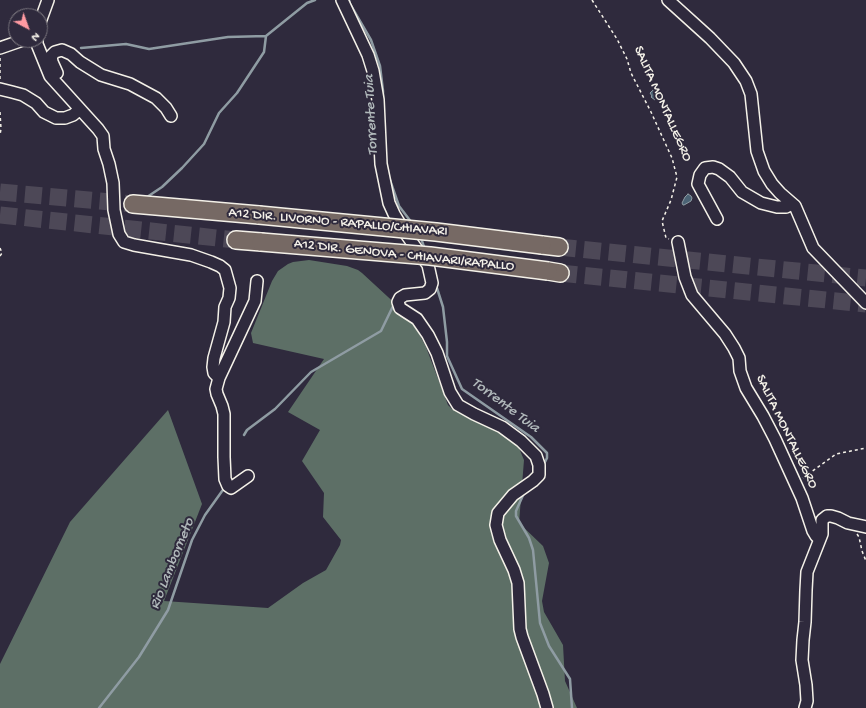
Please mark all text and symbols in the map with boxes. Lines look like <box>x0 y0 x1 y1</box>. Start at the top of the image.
north arrow <box>8 8 48 48</box>
text: N <box>29 29 42 43</box>
street label: SALITA MONTALLEGRO <box>629 44 695 164</box>
water label: Torrente Tuia <box>361 74 383 156</box>
street label: A12 DIR. LIVORNO - RAPALLO/CHIAVARI <box>228 205 448 241</box>
street label: A12 DIR. GENOVA - CHIAVARI/RAPALLO <box>293 236 515 276</box>
street label: SALITA MONTALLEGRO <box>751 372 821 492</box>
water label: Torrente Tuia <box>467 374 543 438</box>
water label: Rio Lamborneto <box>147 516 199 612</box>

